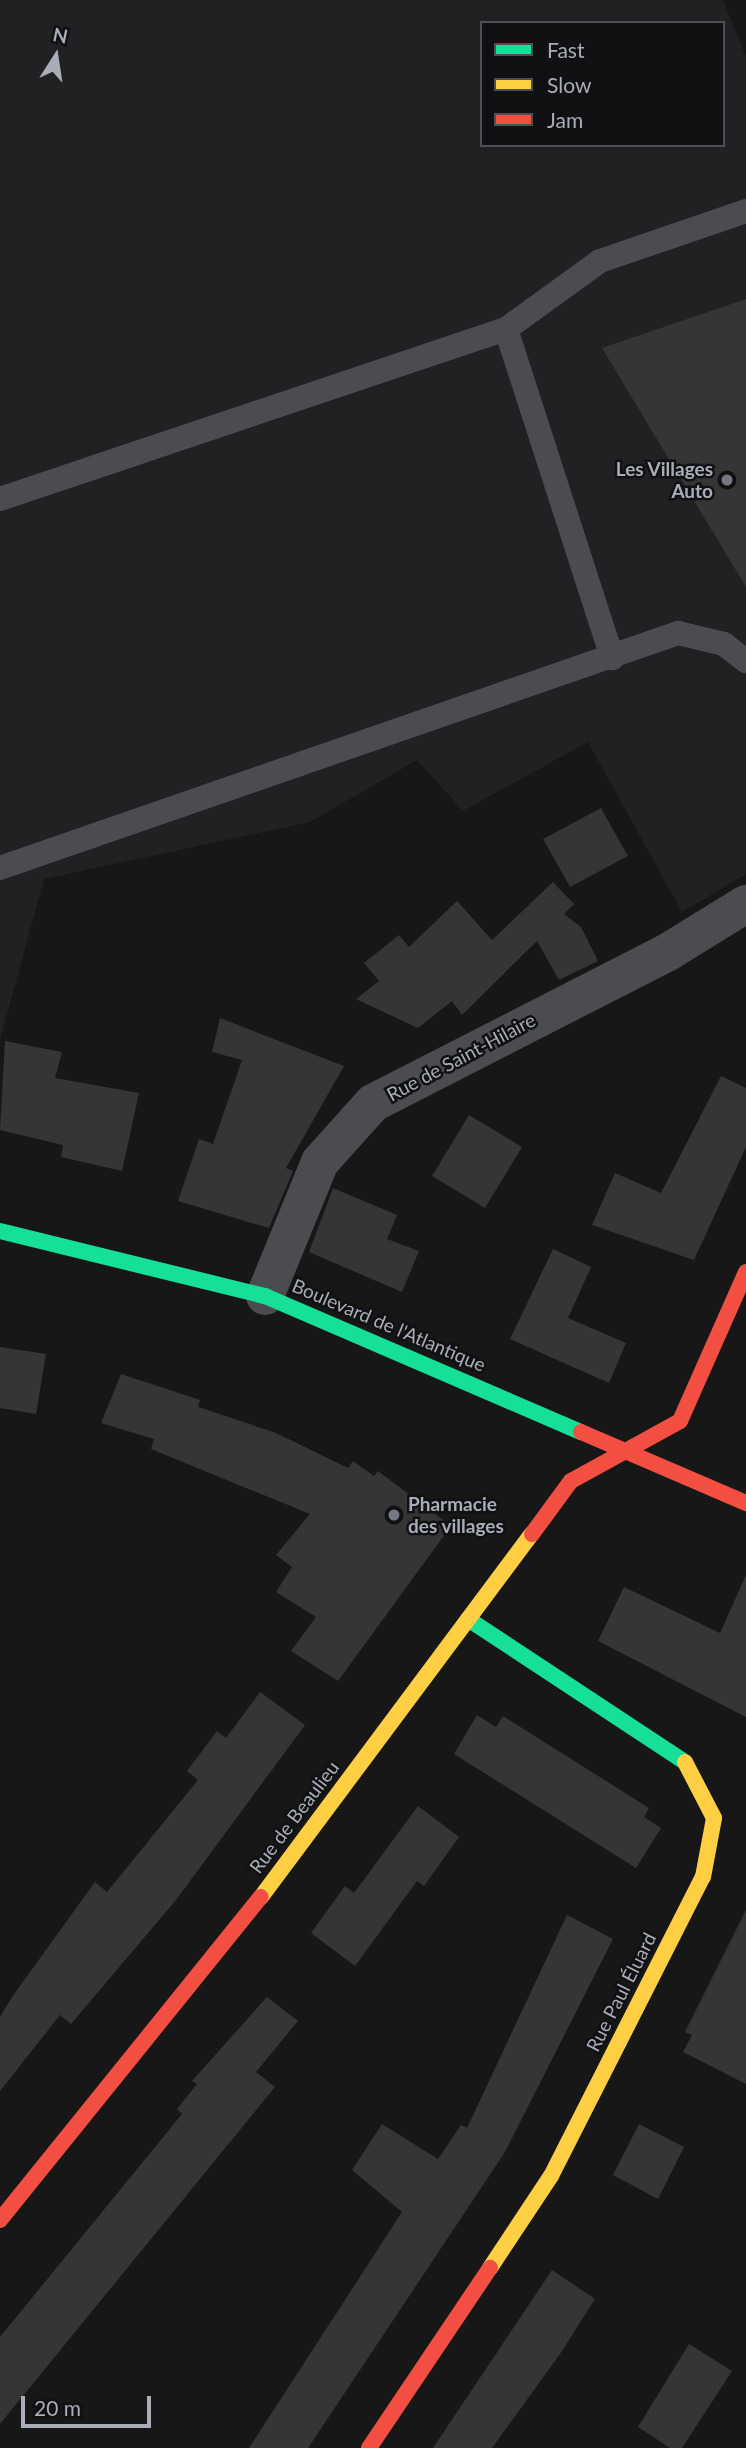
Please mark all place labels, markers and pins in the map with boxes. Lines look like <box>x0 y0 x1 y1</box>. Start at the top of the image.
place label: Les Villages Auto <box>615 458 713 502</box>
marker: Les Villages Auto <box>719 472 735 488</box>
place label: Pharmacie des villages <box>408 1493 504 1537</box>
marker: Pharmacie des villages <box>386 1507 402 1523</box>

